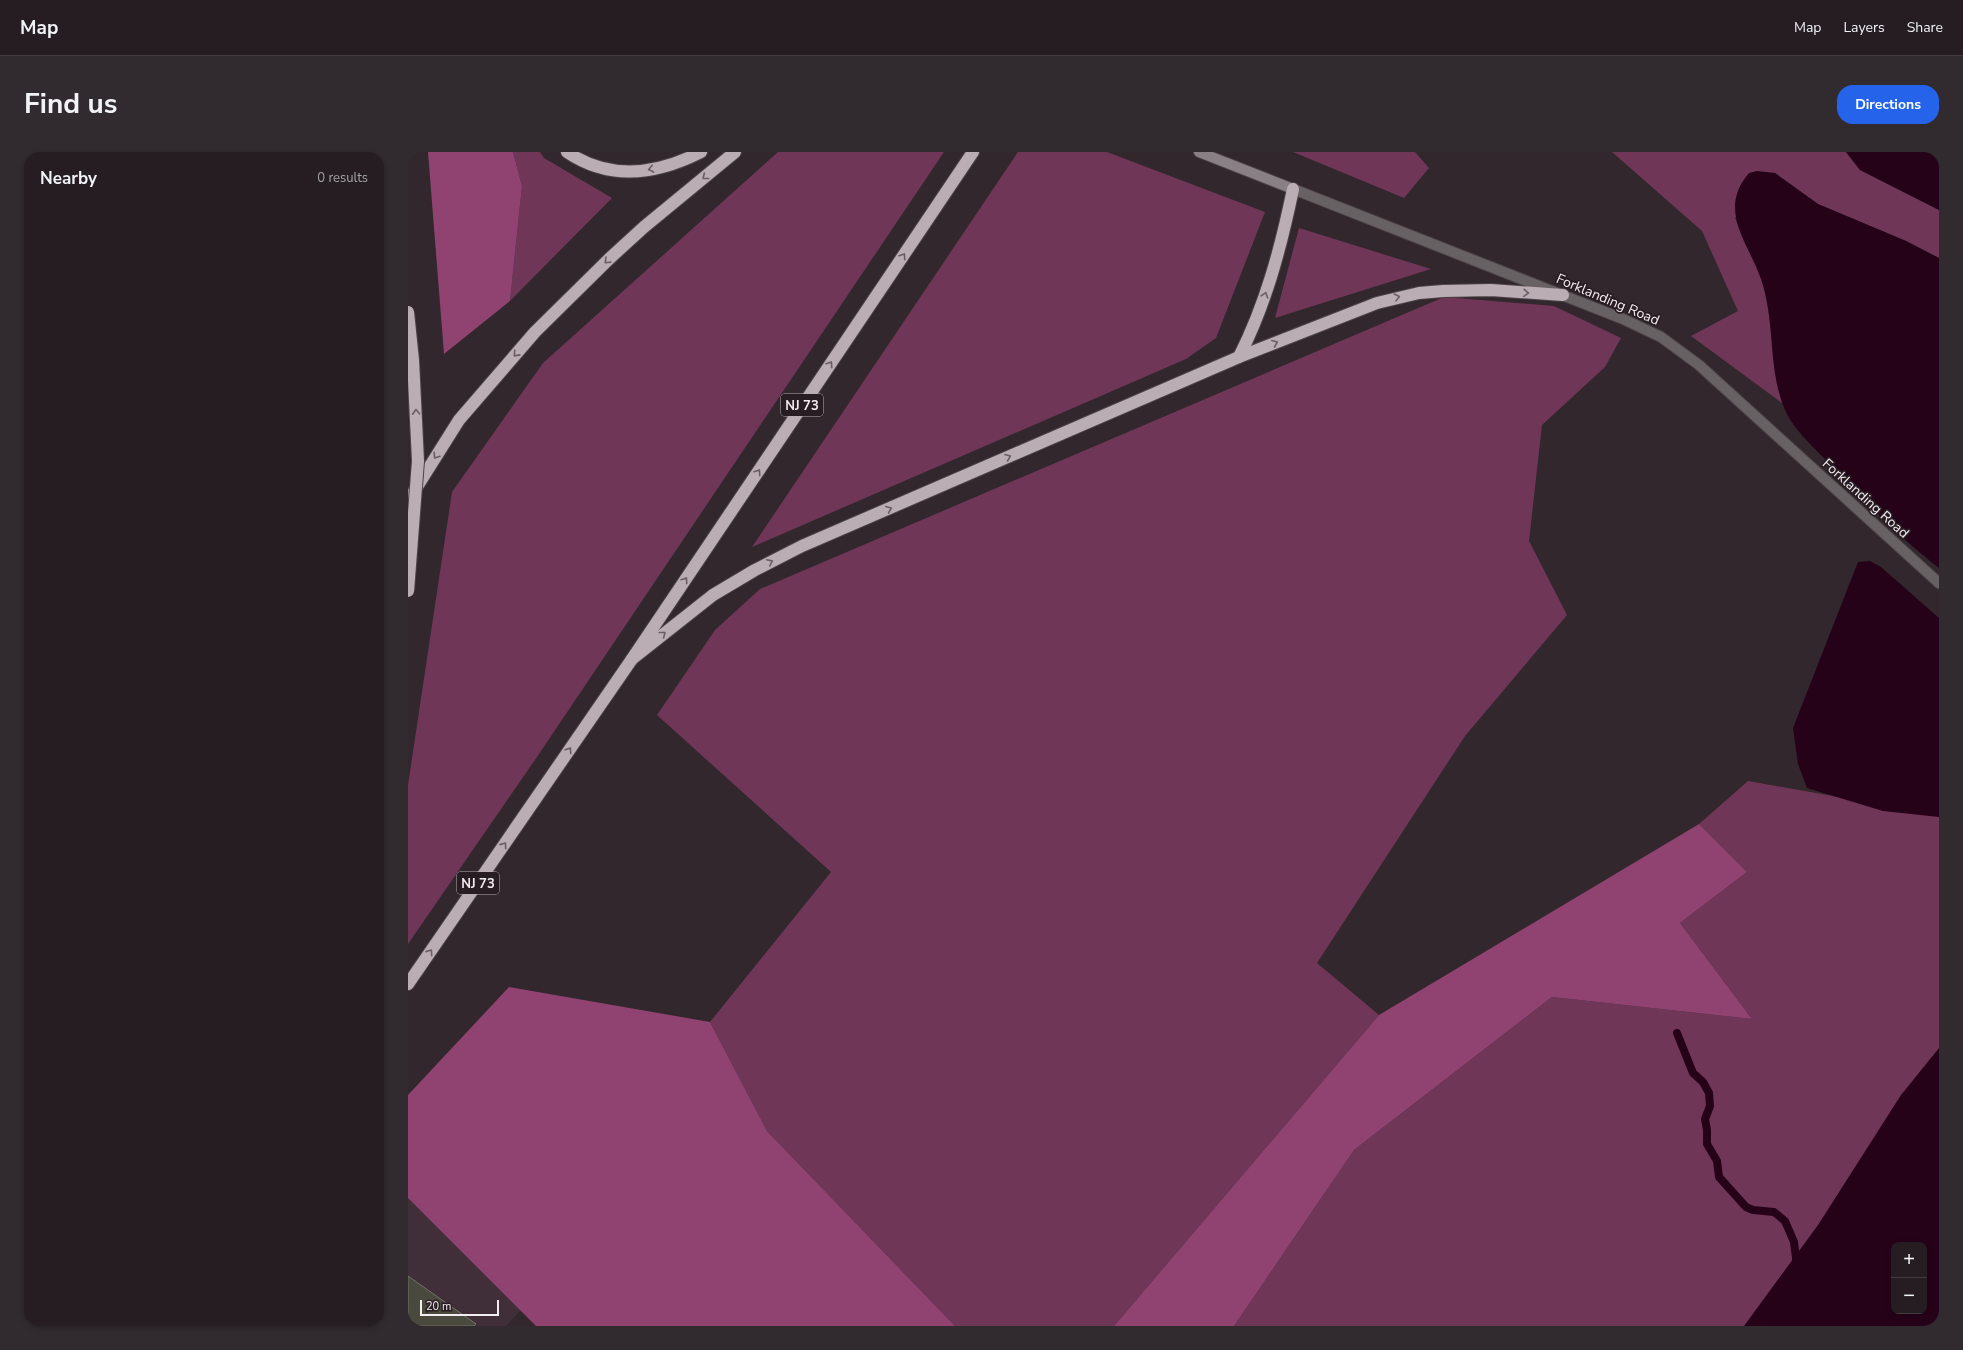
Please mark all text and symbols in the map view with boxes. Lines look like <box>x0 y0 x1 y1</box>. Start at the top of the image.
text: Map <box>20 15 58 41</box>
text: Map <box>1794 18 1821 37</box>
text: Layers <box>1843 18 1885 37</box>
text: Share <box>1907 18 1943 37</box>
text: Find us <box>24 85 118 123</box>
button: Directions <box>1837 85 1939 124</box>
one-way arrow <box>648 165 654 173</box>
text: Nearby <box>40 167 97 190</box>
text: 0 results <box>317 169 368 187</box>
one-way arrow <box>703 172 710 179</box>
one-way arrow <box>898 253 906 260</box>
one-way arrow <box>604 257 612 264</box>
street label: Forklanding Road <box>1553 269 1662 330</box>
one-way arrow <box>1523 288 1529 297</box>
one-way arrow <box>1260 292 1268 299</box>
one-way arrow <box>1394 294 1400 302</box>
one-way arrow <box>1272 339 1279 347</box>
one-way arrow <box>513 349 520 357</box>
one-way arrow <box>825 361 833 368</box>
road number: NJ 73 <box>781 394 823 416</box>
one-way arrow <box>412 409 421 415</box>
one-way arrow <box>433 452 441 459</box>
one-way arrow <box>1004 454 1012 462</box>
street label: Forklanding Road <box>1818 454 1913 542</box>
one-way arrow <box>753 469 761 476</box>
one-way arrow <box>884 506 892 514</box>
one-way arrow <box>766 559 774 567</box>
one-way arrow <box>680 577 688 584</box>
one-way arrow <box>658 632 665 639</box>
one-way arrow <box>564 747 572 754</box>
one-way arrow <box>499 842 506 849</box>
road number: NJ 73 <box>457 872 499 894</box>
one-way arrow <box>425 949 432 956</box>
map controls <box>1891 1242 1927 1314</box>
button: + <box>1891 1242 1927 1278</box>
button: − <box>1891 1278 1927 1314</box>
scale bar <box>420 1298 499 1317</box>
text: 20 m <box>426 1299 451 1314</box>

